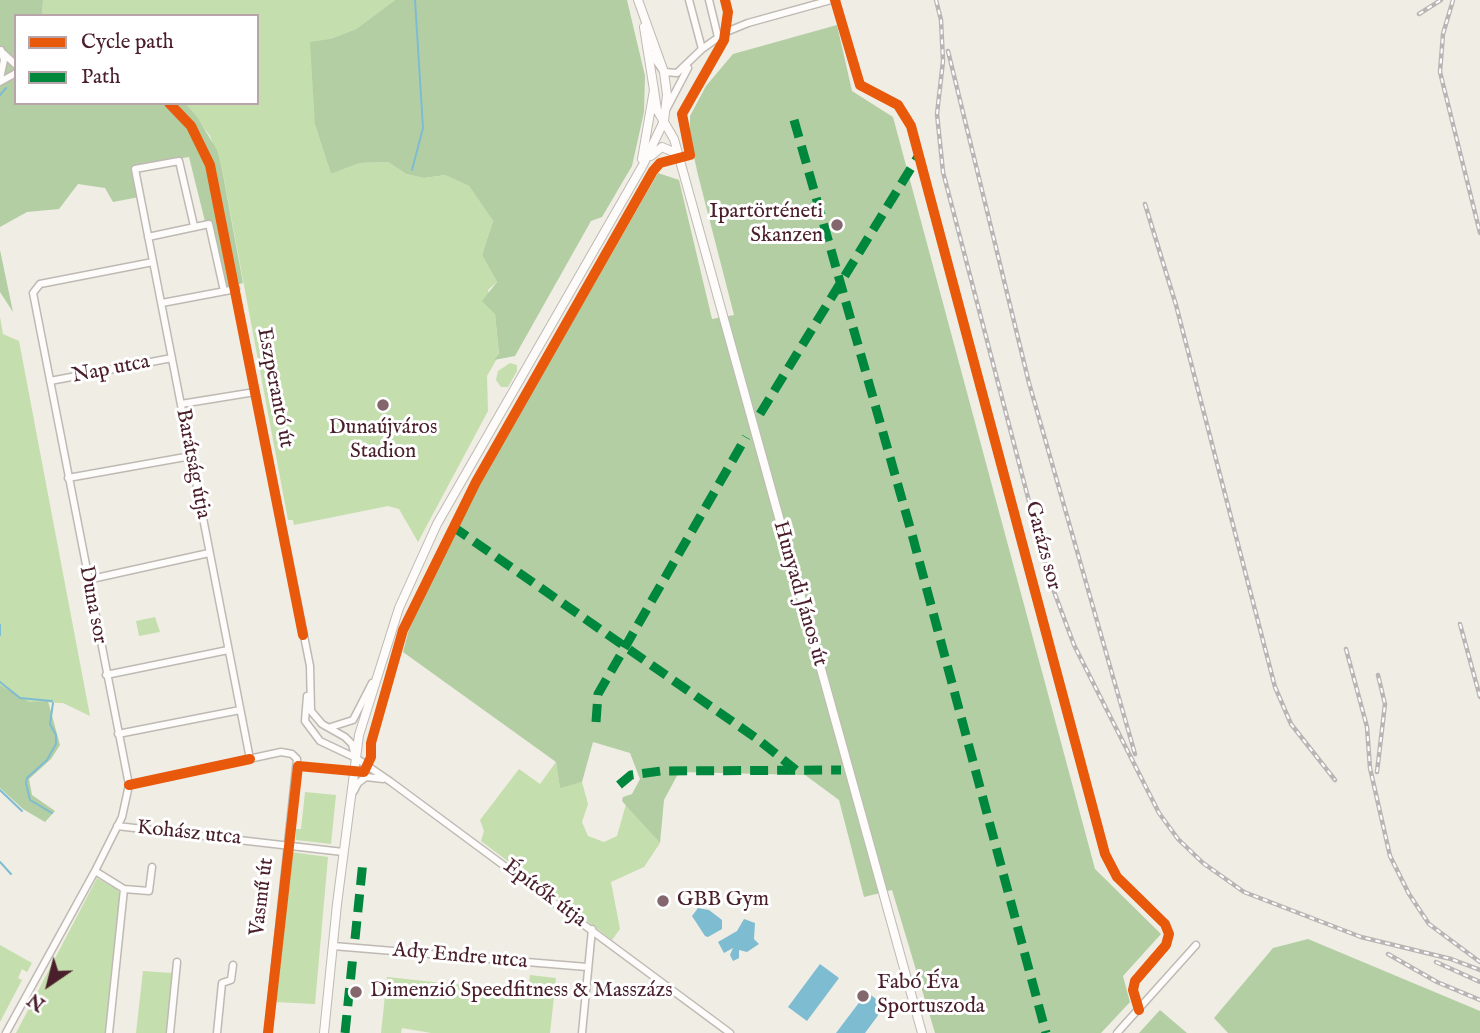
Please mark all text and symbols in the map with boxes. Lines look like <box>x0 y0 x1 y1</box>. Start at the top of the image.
legend <box>14 14 259 105</box>
text: Cycle path <box>81 29 174 56</box>
text: Path <box>81 64 120 91</box>
place label: Ipartörténeti Skanzen <box>709 200 823 250</box>
marker: Ipartörténeti Skanzen <box>829 217 845 233</box>
street label: Eszperantó út <box>250 326 298 450</box>
street label: Nap utca <box>70 350 152 390</box>
marker: Dunaújváros Stadion <box>375 397 391 413</box>
street label: Barátság útja <box>169 407 215 521</box>
place label: Dunaújváros Stadion <box>329 416 437 466</box>
street label: Garázs sor <box>1018 499 1066 593</box>
street label: Hunyadi János út <box>766 518 832 670</box>
street label: Duna sor <box>72 564 112 646</box>
street label: Kohász utca <box>136 816 242 852</box>
street label: Építők útja <box>497 855 591 933</box>
street label: Vasmű út <box>246 857 280 937</box>
place label: GBB Gym <box>677 888 769 914</box>
marker: GBB Gym <box>655 893 671 909</box>
street label: Ady Endre utca <box>392 939 528 975</box>
north arrow <box>14 949 84 1019</box>
place label: Fabó Éva Sportuszoda <box>877 971 985 1021</box>
place label: Dimenzió Speedfitness & Masszázs <box>370 979 673 1005</box>
marker: Dimenzió Speedfitness & Masszázs <box>348 984 364 1000</box>
text: N <box>23 987 51 1016</box>
marker: Fabó Éva Sportuszoda <box>855 988 871 1004</box>

